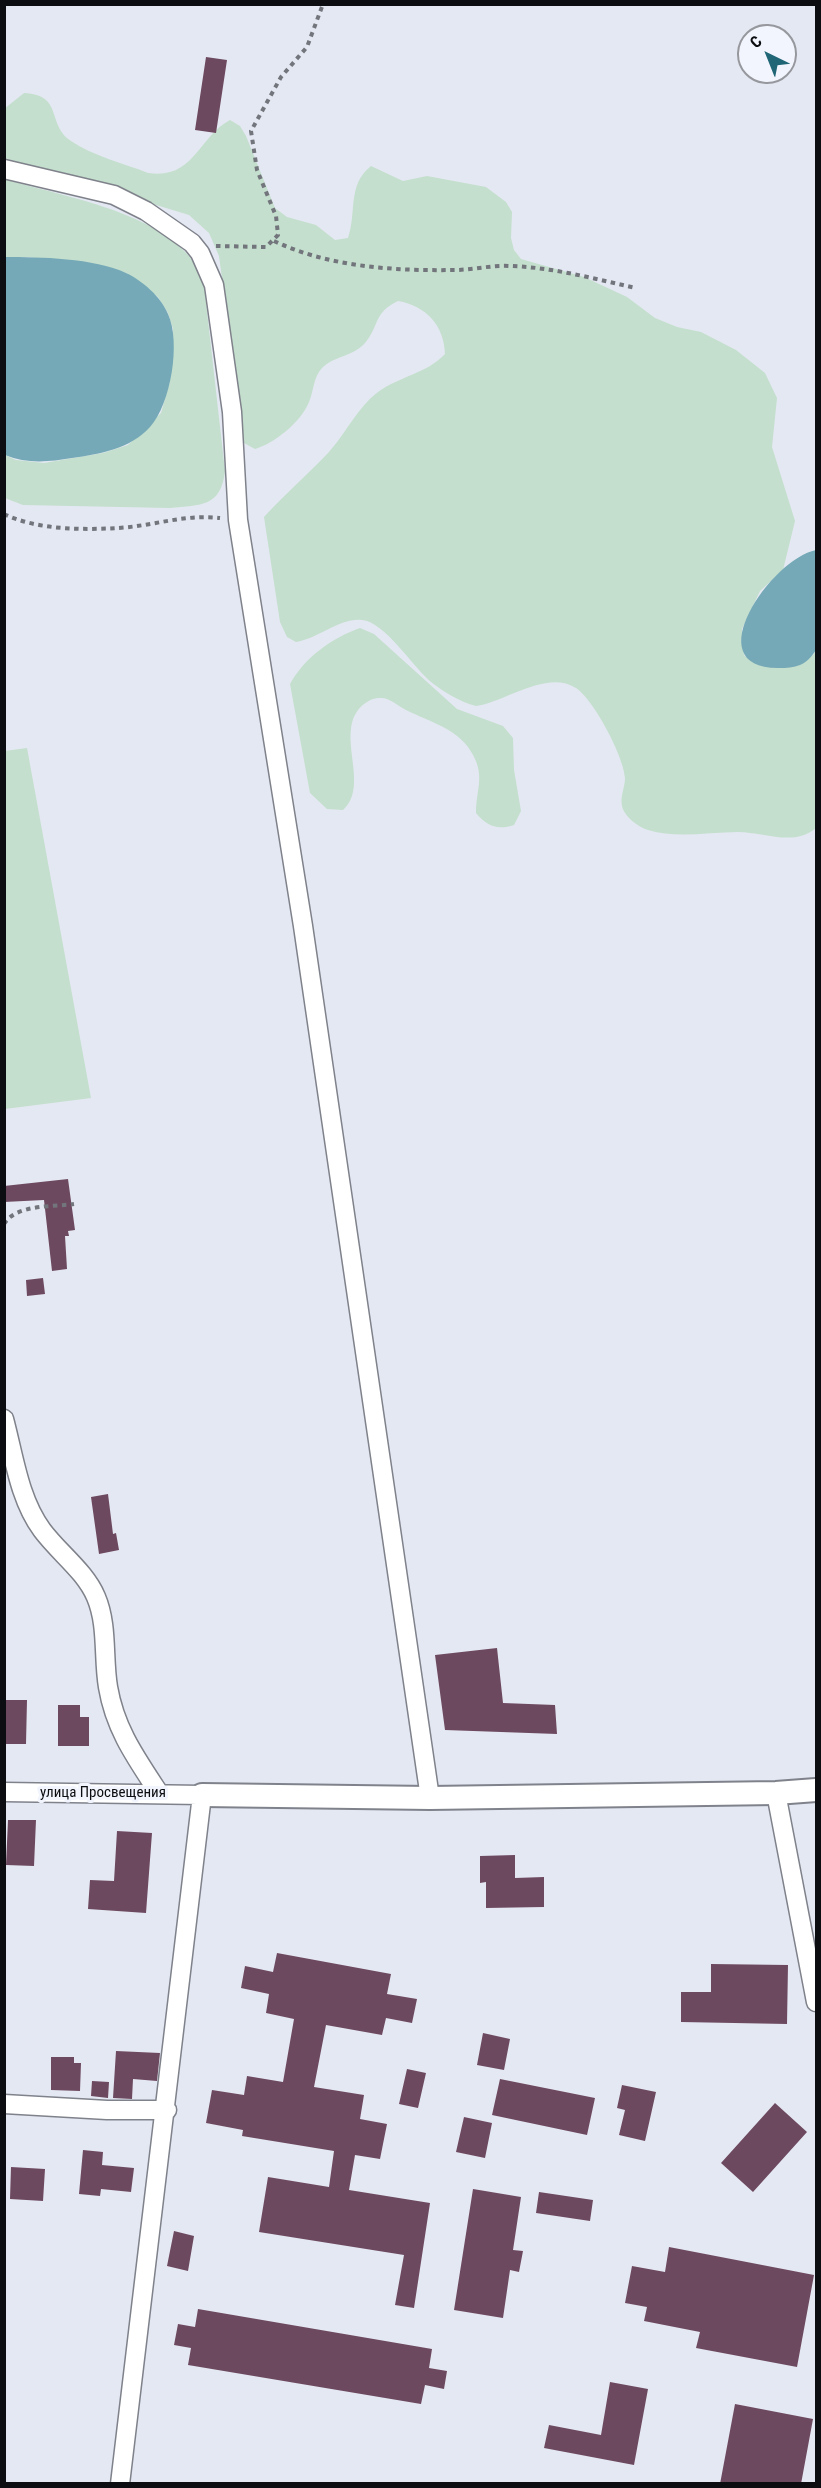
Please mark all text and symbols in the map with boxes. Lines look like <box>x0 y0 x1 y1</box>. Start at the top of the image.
north arrow <box>737 24 797 84</box>
text: С <box>746 32 766 52</box>
street label: улица Просвещения <box>40 1784 166 1802</box>

